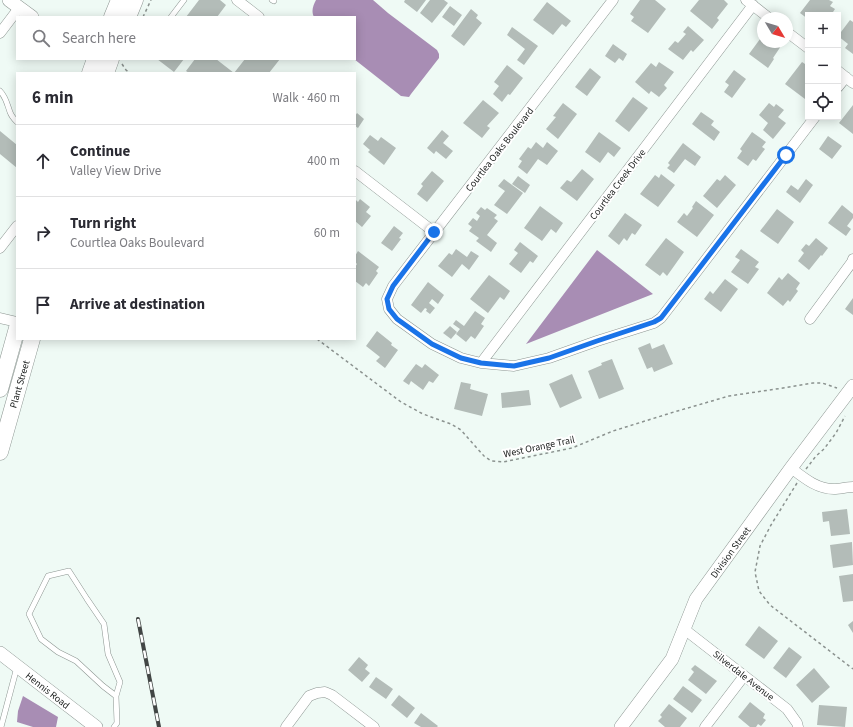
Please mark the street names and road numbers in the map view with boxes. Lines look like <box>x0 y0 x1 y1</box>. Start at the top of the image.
street label: Courtlea Oaks Boulevard <box>462 105 537 195</box>
street label: Courtlea Creek Drive <box>586 146 649 223</box>
street label: Plant Street <box>6 358 34 410</box>
street label: West Orange Trail <box>502 432 577 461</box>
street label: Division Street <box>707 524 755 581</box>
street label: Silverdale Avenue <box>710 647 777 704</box>
street label: Hennis Road <box>22 669 72 712</box>

